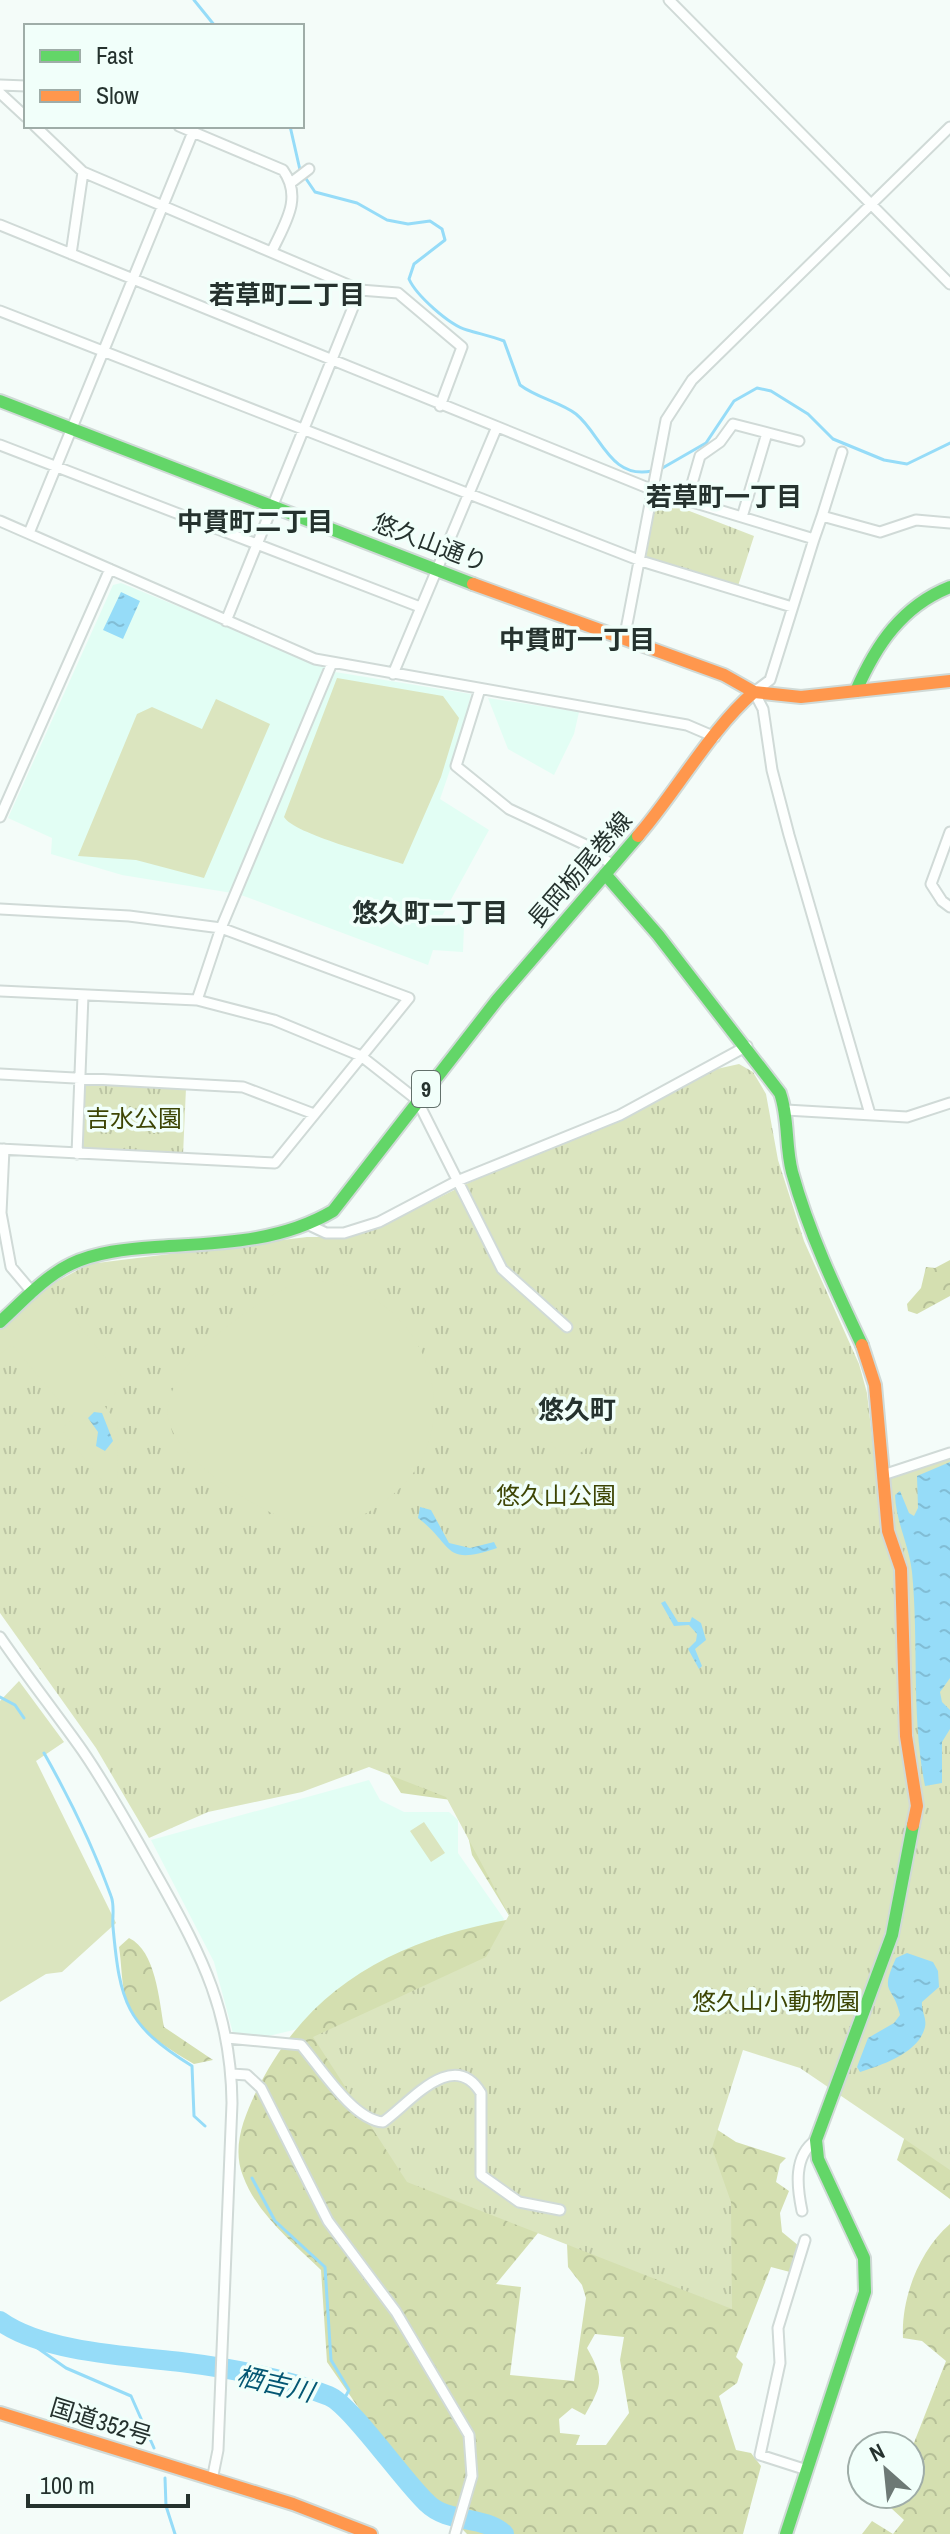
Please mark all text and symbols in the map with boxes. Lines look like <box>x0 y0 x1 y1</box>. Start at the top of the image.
legend <box>24 24 304 128</box>
text: Fast <box>96 39 134 71</box>
text: Slow <box>96 79 139 111</box>
district label: 若草町二丁目 <box>209 277 365 312</box>
district label: 若草町一丁目 <box>646 479 802 514</box>
district label: 中貫町二丁目 <box>177 504 333 539</box>
street label: 悠久山通り <box>369 506 492 579</box>
district label: 中貫町一丁目 <box>499 622 655 657</box>
street label: 長岡栃尾巻線 <box>520 805 639 934</box>
district label: 悠久町二丁目 <box>352 895 508 930</box>
road number: 9 <box>412 1071 440 1107</box>
park label: 吉水公園 <box>86 1102 182 1134</box>
district label: 悠久町 <box>538 1392 616 1427</box>
park label: 悠久山公園 <box>496 1479 616 1511</box>
park label: 悠久山小動物園 <box>692 1985 860 2017</box>
water label: 栖吉川 <box>233 2358 320 2410</box>
street label: 国道352号 <box>46 2390 156 2452</box>
north arrow <box>846 2430 926 2510</box>
text: N <box>864 2436 890 2469</box>
scale bar <box>28 2458 188 2508</box>
text: 100 m <box>40 2469 95 2501</box>

